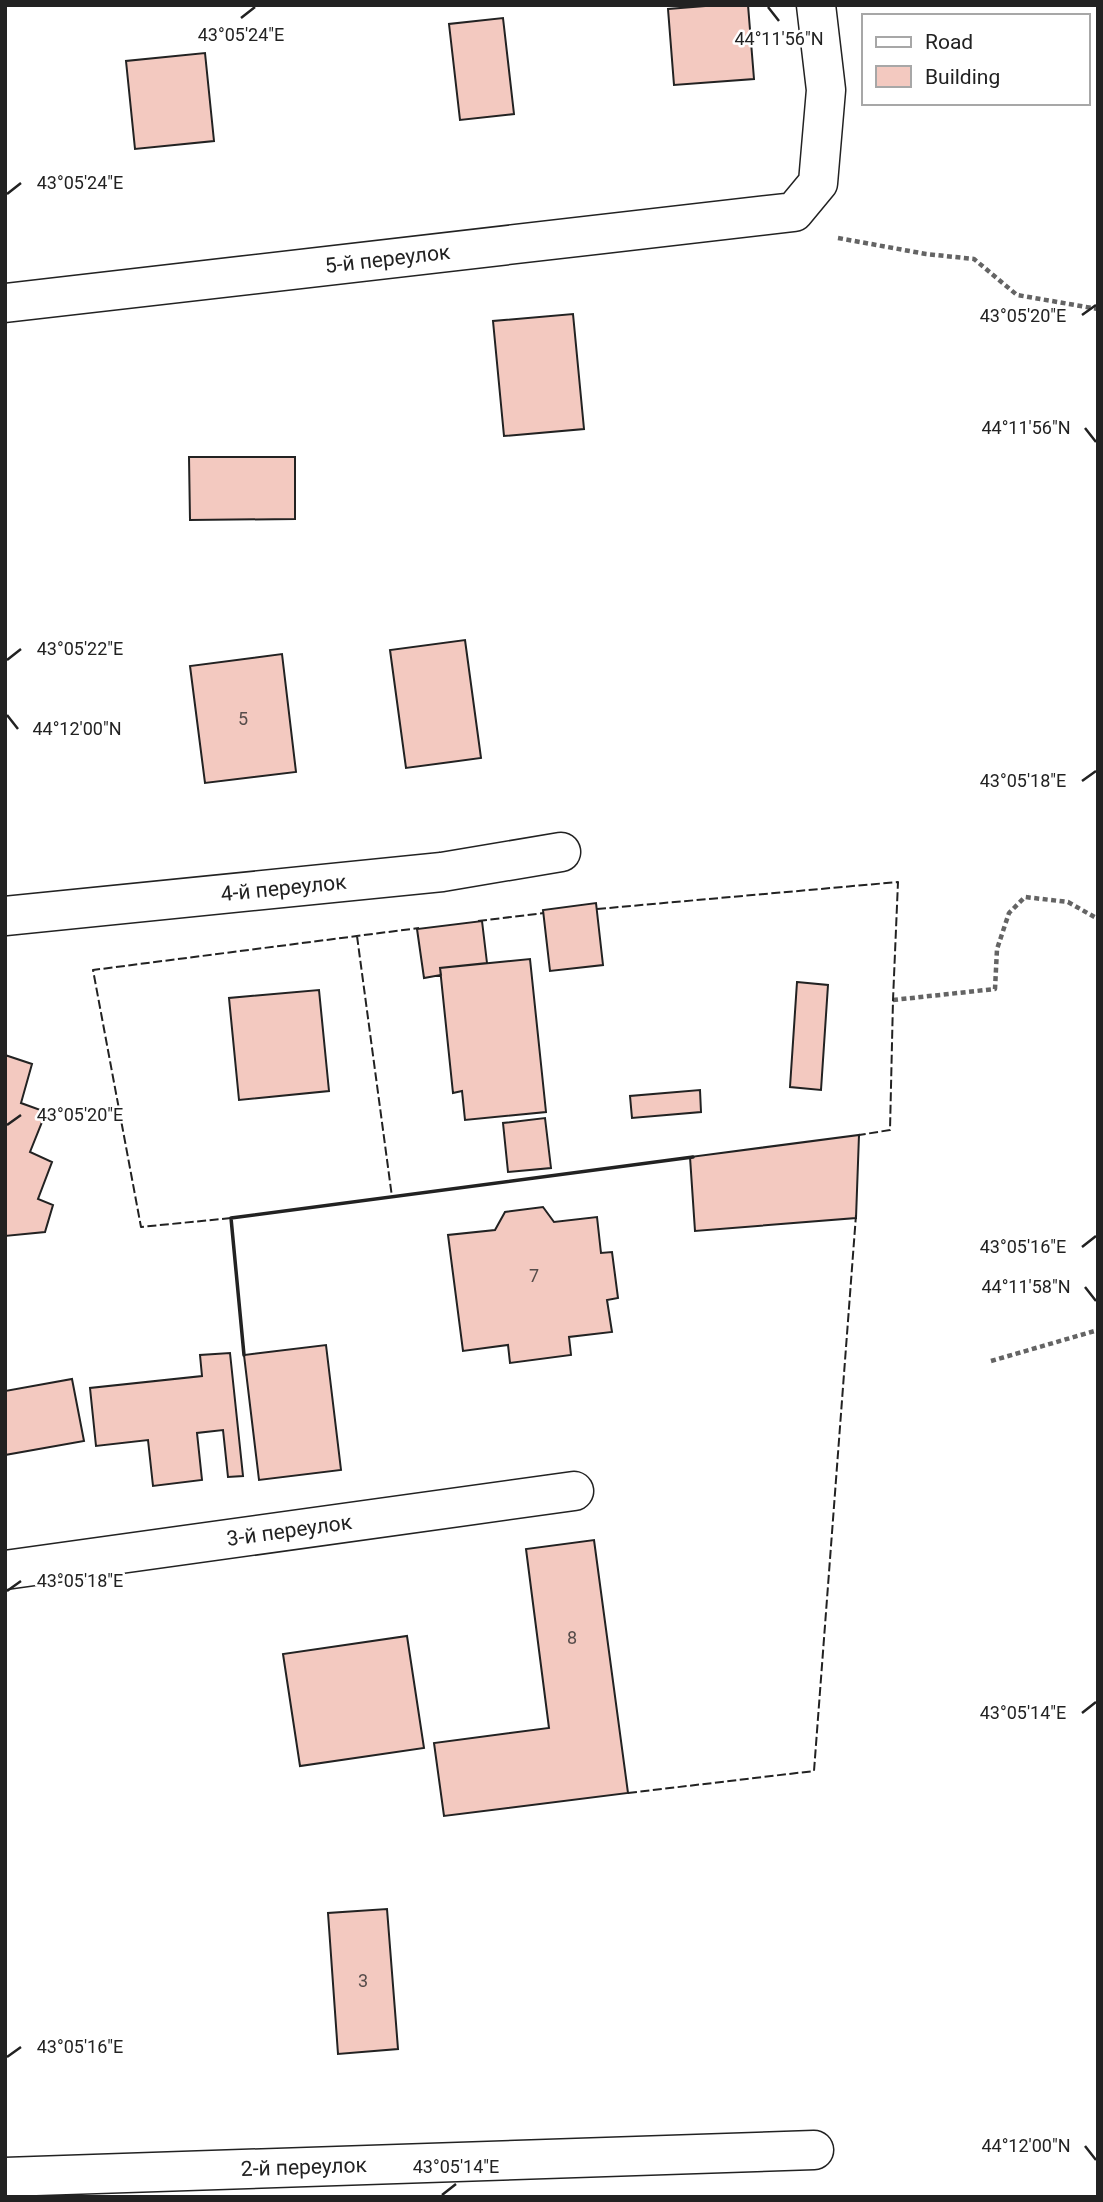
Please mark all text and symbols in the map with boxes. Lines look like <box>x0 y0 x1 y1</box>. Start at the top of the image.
legend <box>862 14 1089 105</box>
text: 43°05'24"E <box>198 24 284 45</box>
text: 44°11'56"N <box>734 28 824 49</box>
text: Road <box>925 30 973 54</box>
text: Building <box>925 65 1000 89</box>
text: 43°05'24"E <box>37 172 123 193</box>
street label: 5-й переулок <box>323 240 452 278</box>
text: 43°05'20"E <box>980 305 1066 326</box>
text: 44°11'56"N <box>981 417 1071 438</box>
text: 43°05'22"E <box>37 638 123 659</box>
house number: 5 <box>238 708 248 729</box>
text: 44°12'00"N <box>32 718 122 739</box>
text: 43°05'18"E <box>980 770 1066 791</box>
street label: 4-й переулок <box>220 870 348 906</box>
text: 43°05'20"E <box>37 1104 123 1125</box>
text: 43°05'16"E <box>980 1236 1066 1257</box>
house number: 7 <box>529 1265 539 1286</box>
text: 44°11'58"N <box>981 1276 1071 1297</box>
street label: 3-й переулок <box>225 1510 354 1551</box>
text: 43°05'18"E <box>37 1570 123 1591</box>
house number: 8 <box>567 1627 577 1648</box>
text: 43°05'14"E <box>980 1702 1066 1723</box>
house number: 3 <box>358 1970 368 1991</box>
text: 43°05'16"E <box>37 2036 123 2057</box>
text: 44°12'00"N <box>981 2135 1071 2156</box>
street label: 2-й переулок <box>240 2153 368 2181</box>
text: 43°05'14"E <box>413 2156 499 2177</box>

